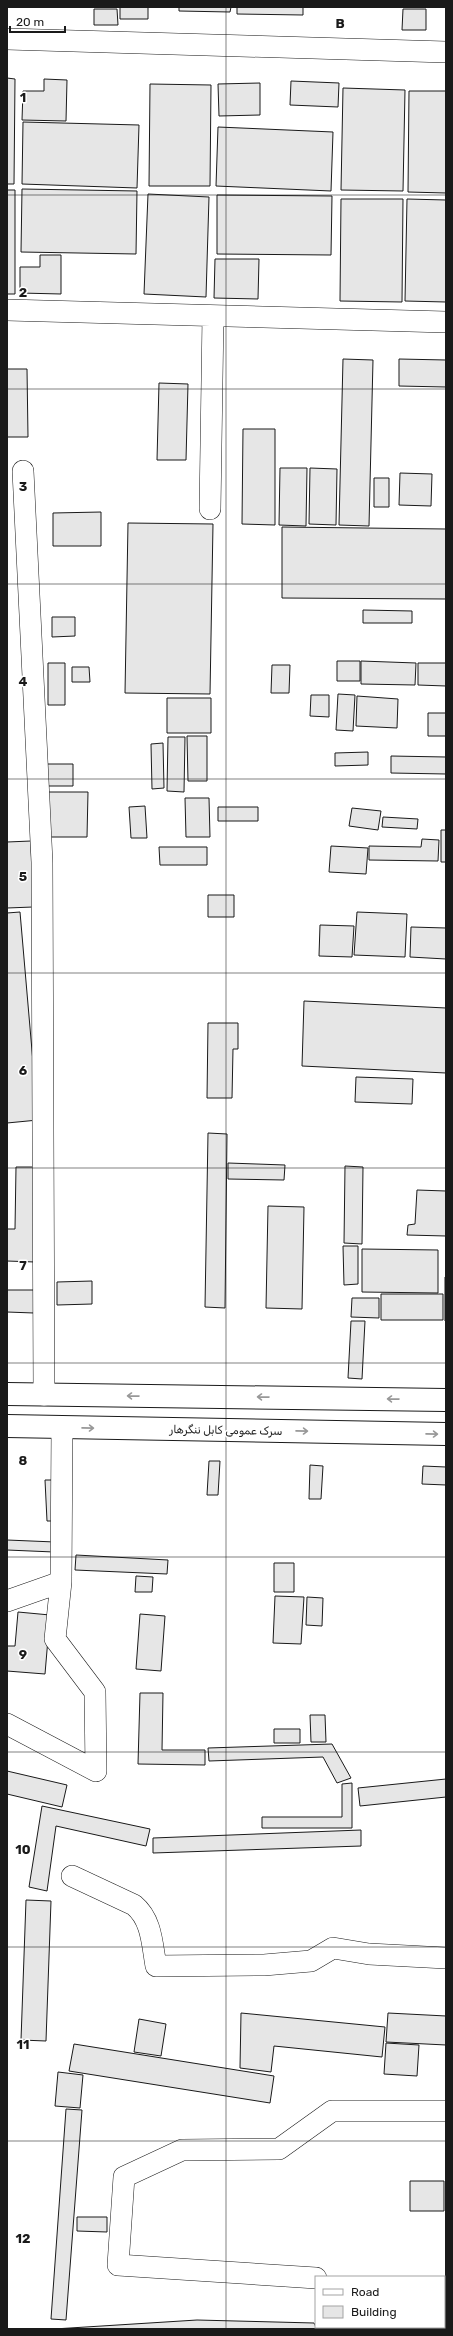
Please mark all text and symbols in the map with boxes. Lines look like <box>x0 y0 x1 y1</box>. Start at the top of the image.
scale bar <box>10 8 65 34</box>
text: 20 m <box>16 15 44 29</box>
text: B <box>335 16 345 31</box>
text: 1 <box>20 90 26 105</box>
text: 2 <box>19 285 27 300</box>
text: 3 <box>19 479 28 494</box>
text: 4 <box>19 674 28 689</box>
text: 5 <box>19 869 27 884</box>
text: 6 <box>19 1063 28 1078</box>
text: 7 <box>19 1258 27 1273</box>
one-way arrow <box>127 1392 140 1400</box>
one-way arrow <box>257 1394 270 1401</box>
one-way arrow <box>387 1395 400 1403</box>
street label: سرک عمومی کابل ننگرهار <box>168 1423 282 1439</box>
one-way arrow <box>81 1424 94 1432</box>
one-way arrow <box>295 1427 308 1435</box>
one-way arrow <box>425 1430 438 1437</box>
text: 8 <box>19 1453 28 1468</box>
text: 9 <box>19 1647 27 1662</box>
text: 10 <box>15 1842 31 1857</box>
text: 11 <box>17 2037 29 2052</box>
text: 12 <box>16 2231 30 2246</box>
legend <box>315 2276 445 2328</box>
text: Road <box>351 2285 379 2299</box>
text: Building <box>351 2305 397 2319</box>

